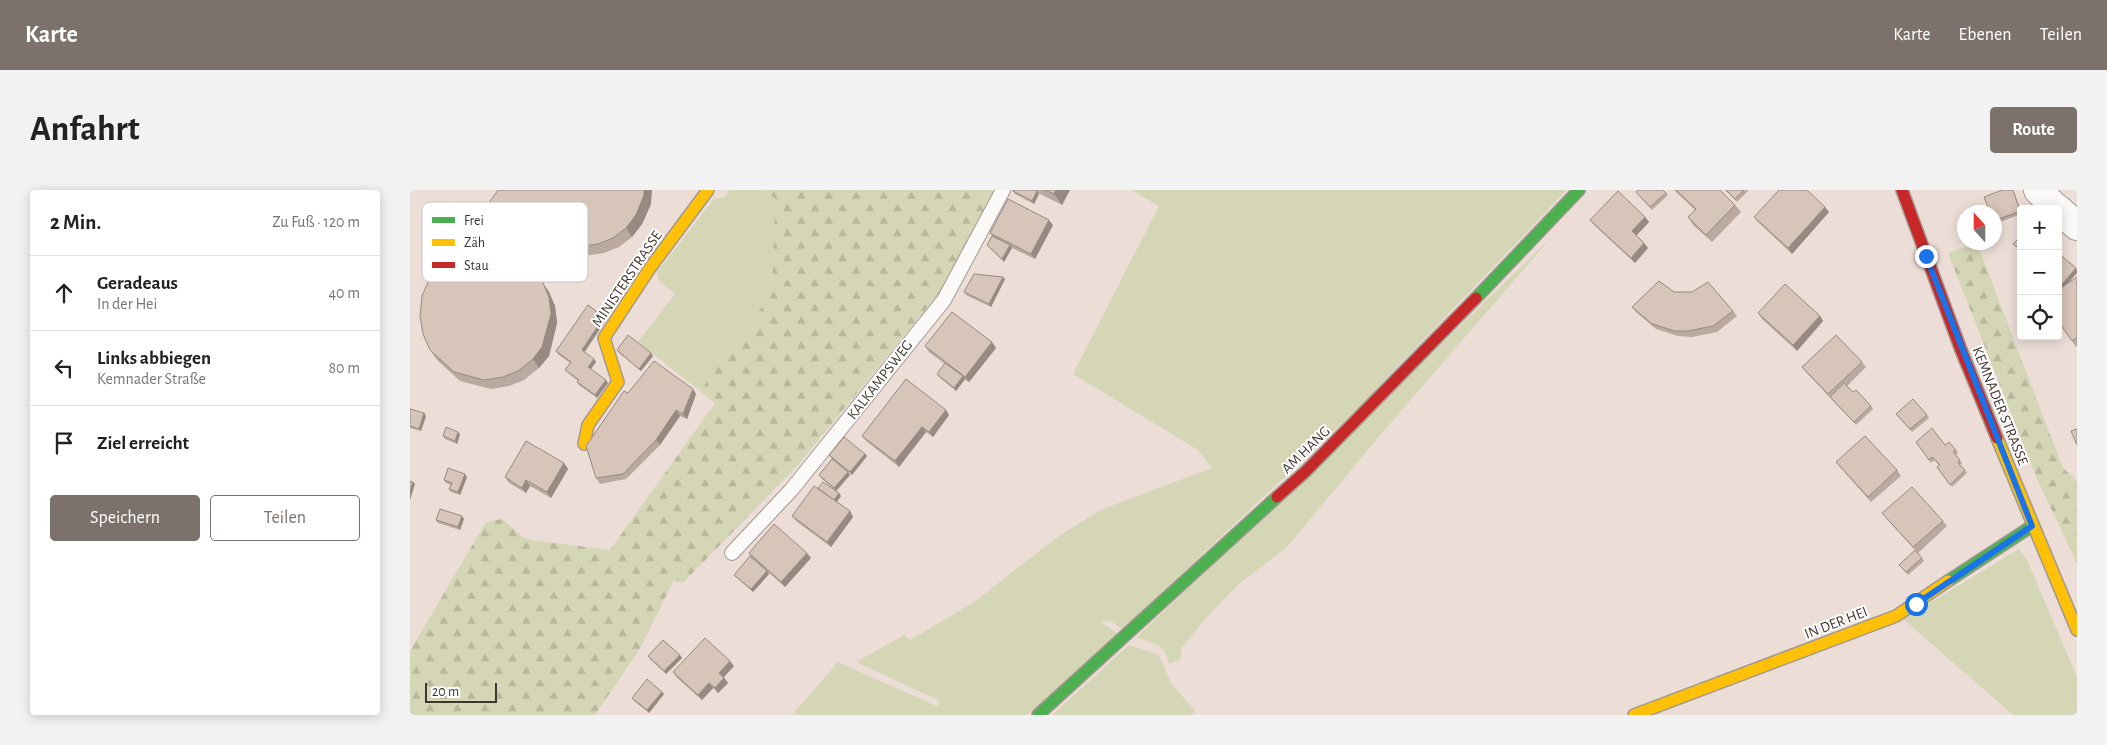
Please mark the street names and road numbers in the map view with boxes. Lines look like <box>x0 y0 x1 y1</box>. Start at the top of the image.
street label: MINISTERSTRASSE <box>589 228 665 330</box>
street label: KALKAMPSWEG <box>845 338 915 422</box>
street label: KEMNADER STRASSE <box>1969 345 2031 467</box>
street label: AM HANG <box>1279 423 1333 477</box>
street label: IN DER HEI <box>1803 604 1869 642</box>

